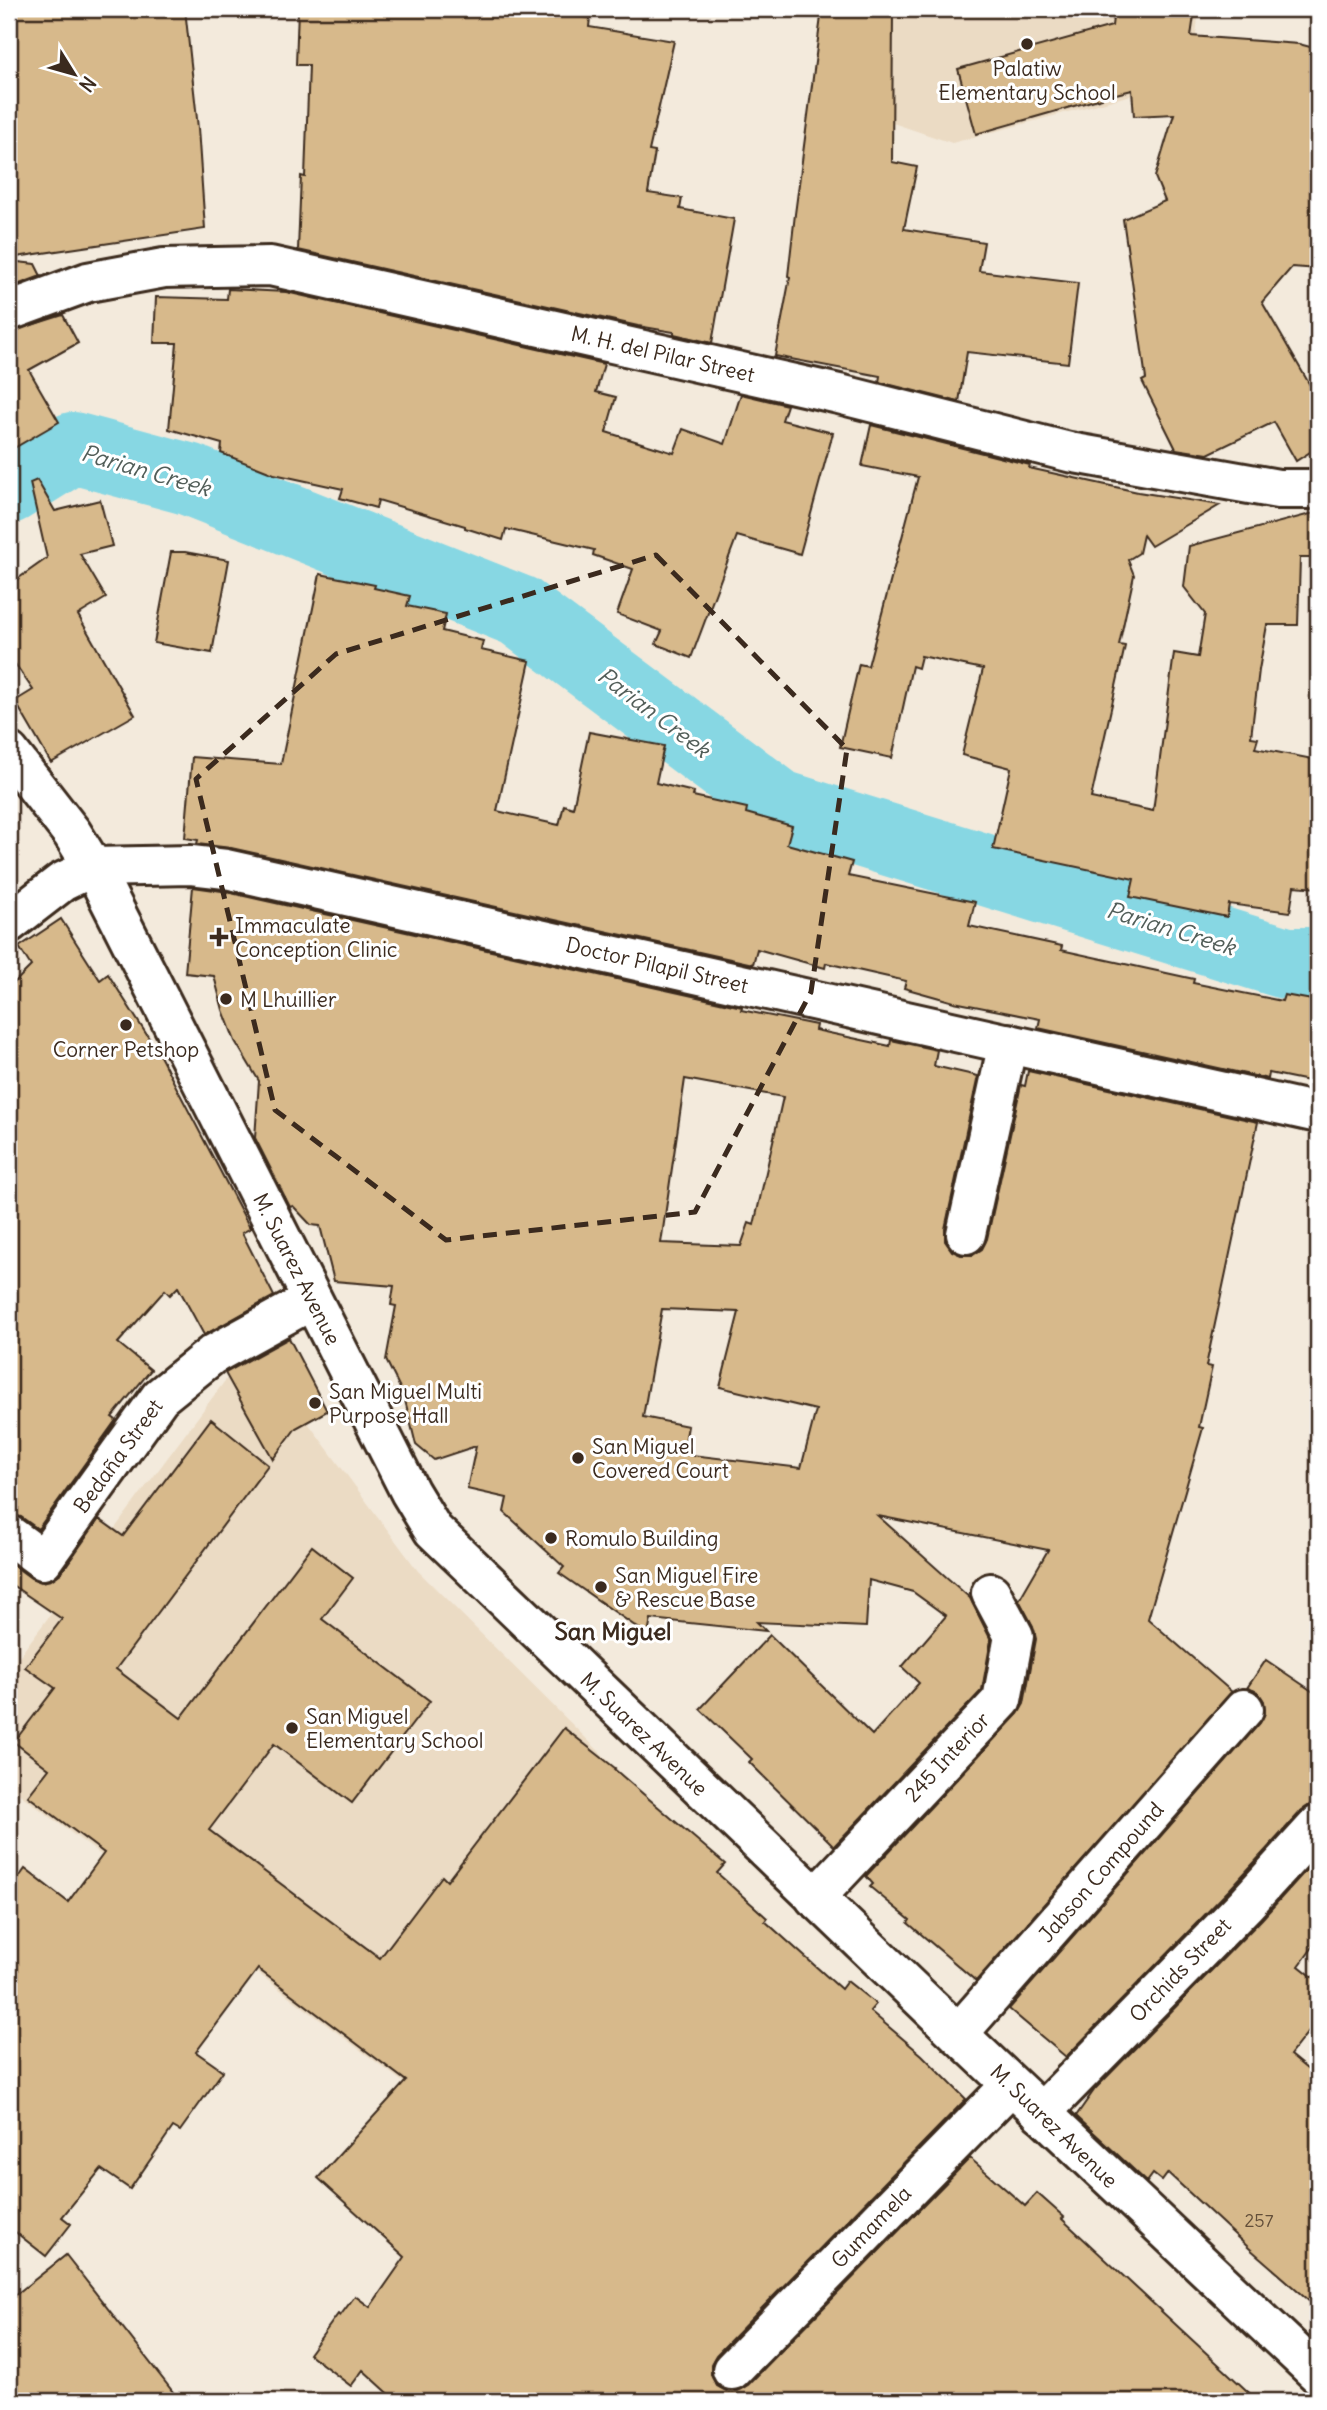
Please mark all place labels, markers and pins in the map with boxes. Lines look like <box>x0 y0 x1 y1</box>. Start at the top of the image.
marker: Palatiw Elementary School <box>1019 36 1035 52</box>
place label: Palatiw Elementary School <box>938 55 1116 106</box>
place label: Immaculate Conception Clinic <box>235 912 398 963</box>
marker: Immaculate Conception Clinic <box>209 927 229 947</box>
place label: M Lhuillier <box>240 986 337 1013</box>
marker: M Lhuillier <box>218 991 234 1007</box>
marker: Corner Petshop <box>118 1017 134 1033</box>
place label: Corner Petshop <box>53 1036 199 1063</box>
place label: San Miguel Multi Purpose Hall <box>329 1378 482 1429</box>
marker: San Miguel Multi Purpose Hall <box>307 1395 323 1411</box>
place label: San Miguel Covered Court <box>592 1433 729 1484</box>
marker: San Miguel Covered Court <box>570 1450 586 1466</box>
place label: Romulo Building <box>565 1525 718 1552</box>
marker: Romulo Building <box>543 1530 559 1546</box>
place label: San Miguel Fire & Rescue Base <box>615 1562 758 1613</box>
marker: San Miguel Fire & Rescue Base <box>593 1579 609 1595</box>
place label: San Miguel Elementary School <box>306 1703 483 1754</box>
marker: San Miguel Elementary School <box>284 1720 300 1736</box>

